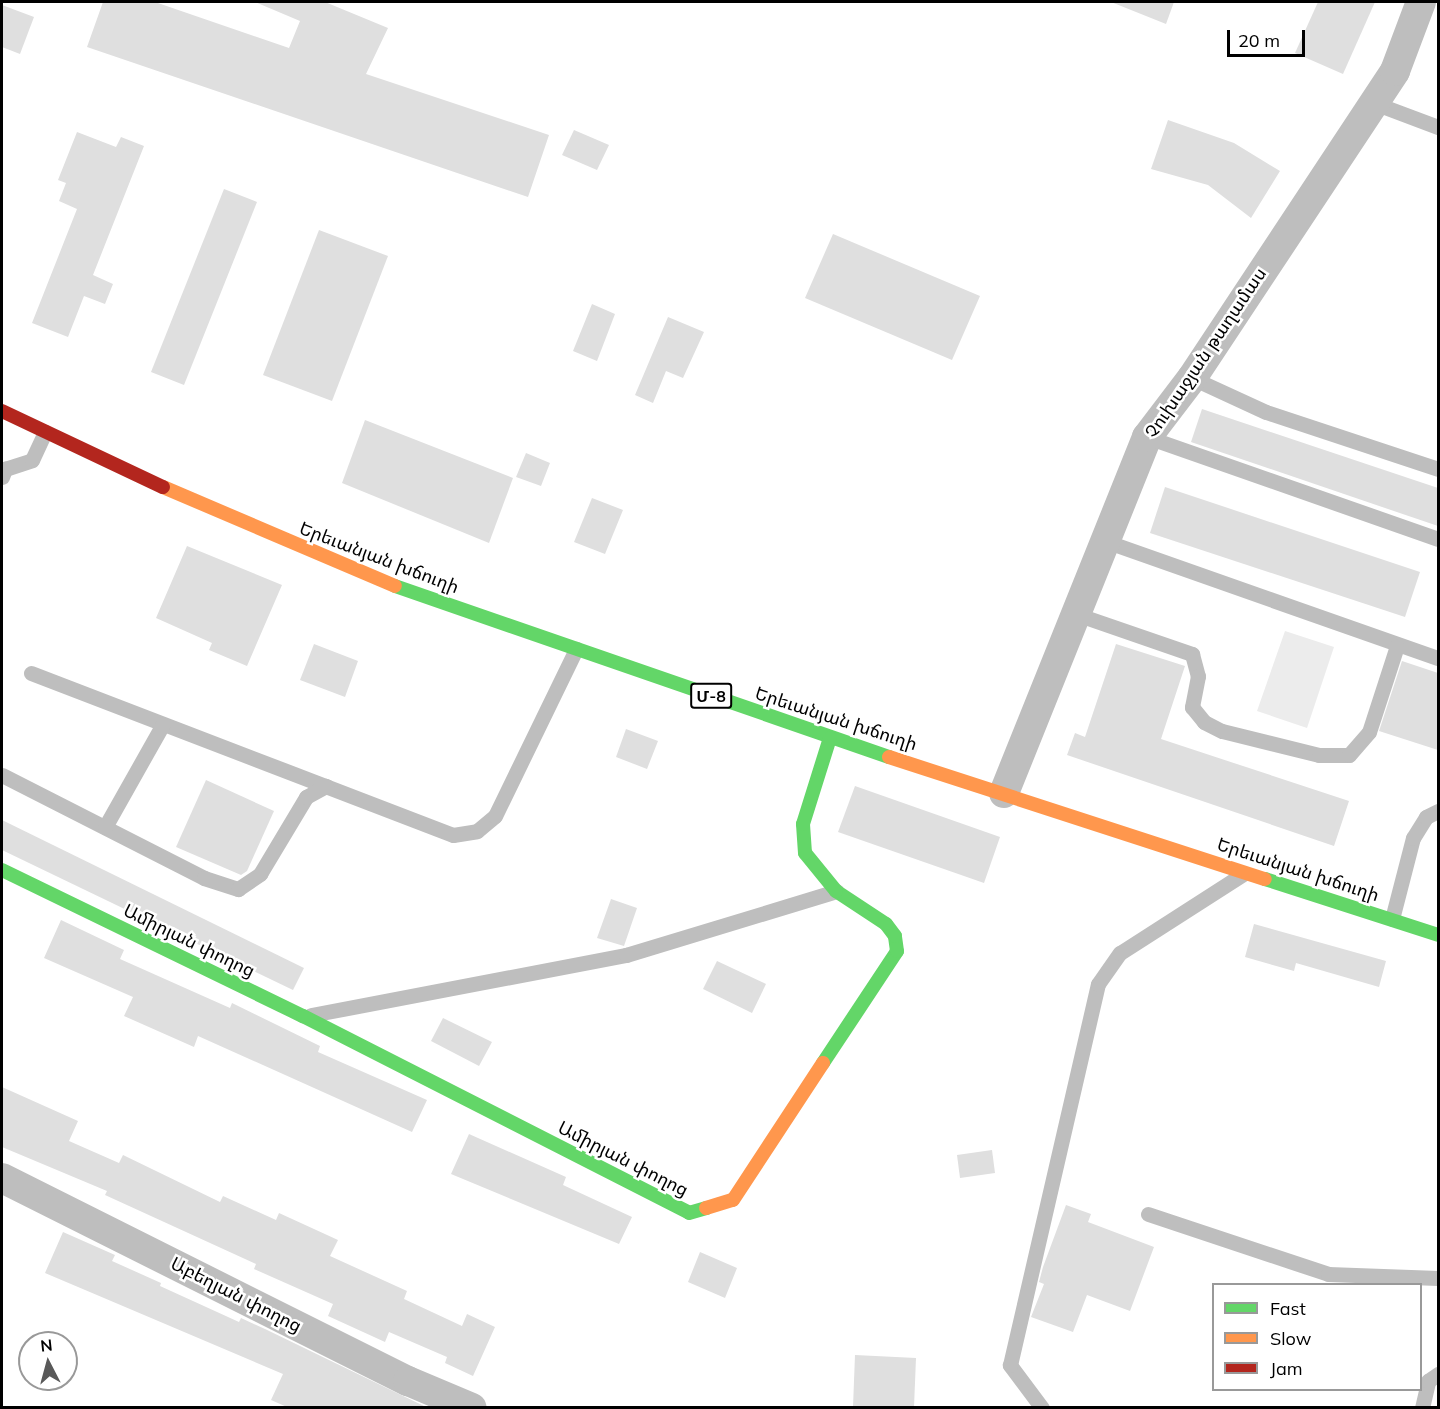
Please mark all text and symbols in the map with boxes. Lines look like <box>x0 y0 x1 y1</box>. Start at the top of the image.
scale bar <box>1230 18 1308 56</box>
text: 20 m <box>1238 29 1280 52</box>
street label: Չուխաջյան թաղամաս <box>1141 264 1271 442</box>
street label: Երեւանյան խճուղի <box>296 518 462 598</box>
road number: Մ-8 <box>690 683 732 709</box>
street label: Երեւանյան խճուղի <box>752 683 920 755</box>
street label: Երեւանյան խճուղի <box>1214 834 1382 906</box>
street label: Ամիրյան փողոց <box>120 900 258 982</box>
street label: Ամիրյան փողոց <box>554 1117 692 1201</box>
street label: Աբեղյան փողոց <box>167 1253 305 1337</box>
legend <box>1212 1283 1422 1391</box>
text: Fast <box>1270 1297 1306 1320</box>
text: Slow <box>1270 1327 1311 1350</box>
north arrow <box>18 1331 78 1391</box>
text: N <box>39 1335 53 1356</box>
text: Jam <box>1270 1357 1303 1380</box>

